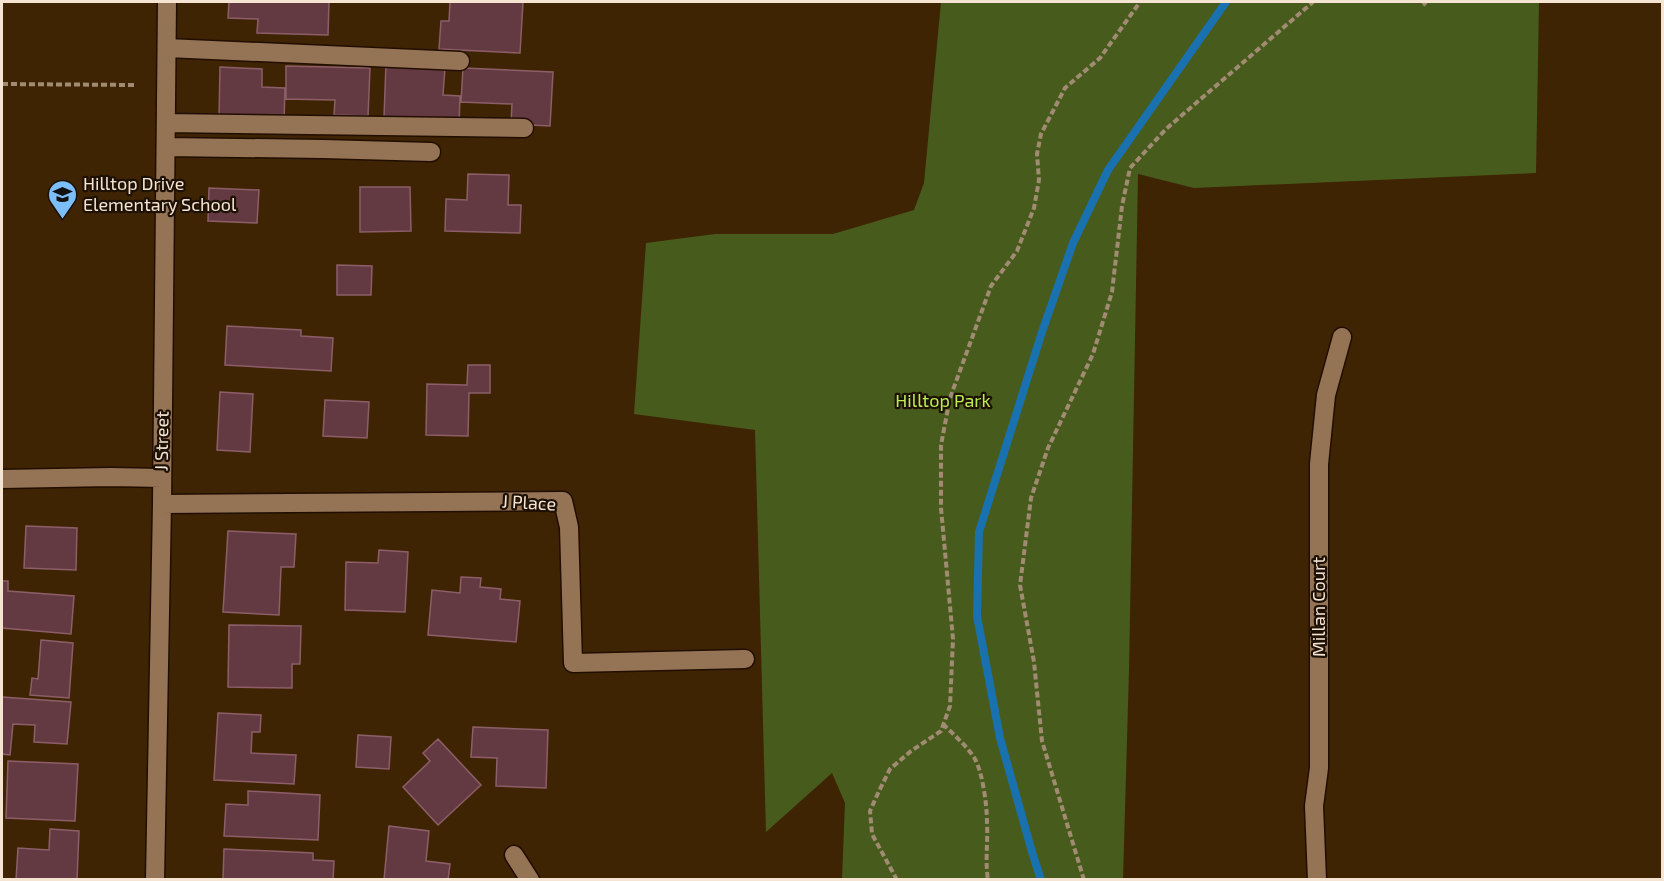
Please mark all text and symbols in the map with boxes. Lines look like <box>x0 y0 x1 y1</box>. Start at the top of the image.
place label: Hilltop Drive Elementary School <box>83 172 237 215</box>
school or university icon: Hilltop Drive Elementary School <box>46 178 78 220</box>
park label: Hilltop Park <box>895 389 991 411</box>
street label: J Street <box>149 411 173 471</box>
street label: J Place <box>501 490 557 514</box>
street label: Millan Court <box>1307 557 1329 657</box>

